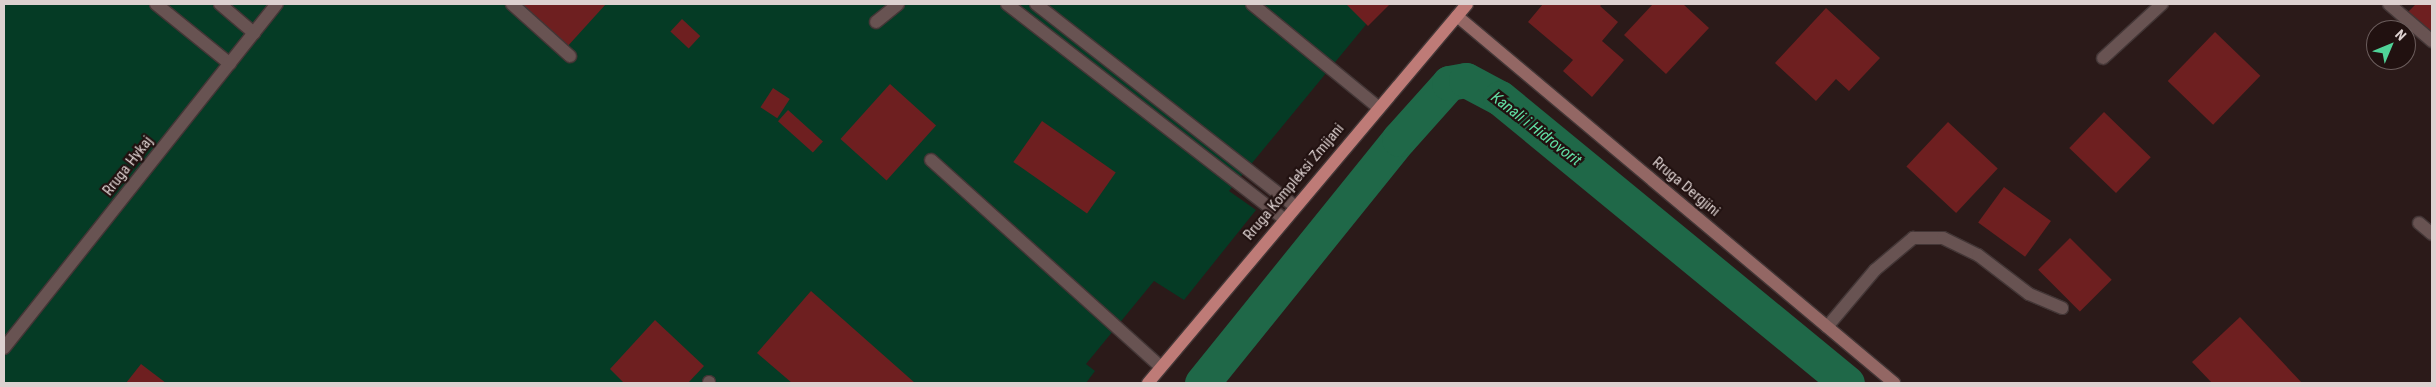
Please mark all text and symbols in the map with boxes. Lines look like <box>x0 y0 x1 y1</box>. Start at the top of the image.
north arrow <box>2366 20 2416 70</box>
text: N <box>2392 26 2410 44</box>
water label: Kanali i Hidrovorit <box>1487 88 1585 170</box>
street label: Rruga Kompleksi Zmijani <box>1240 120 1348 244</box>
street label: Rruga Hykaj <box>99 133 157 199</box>
street label: Rruga Dergjini <box>1649 154 1723 220</box>

